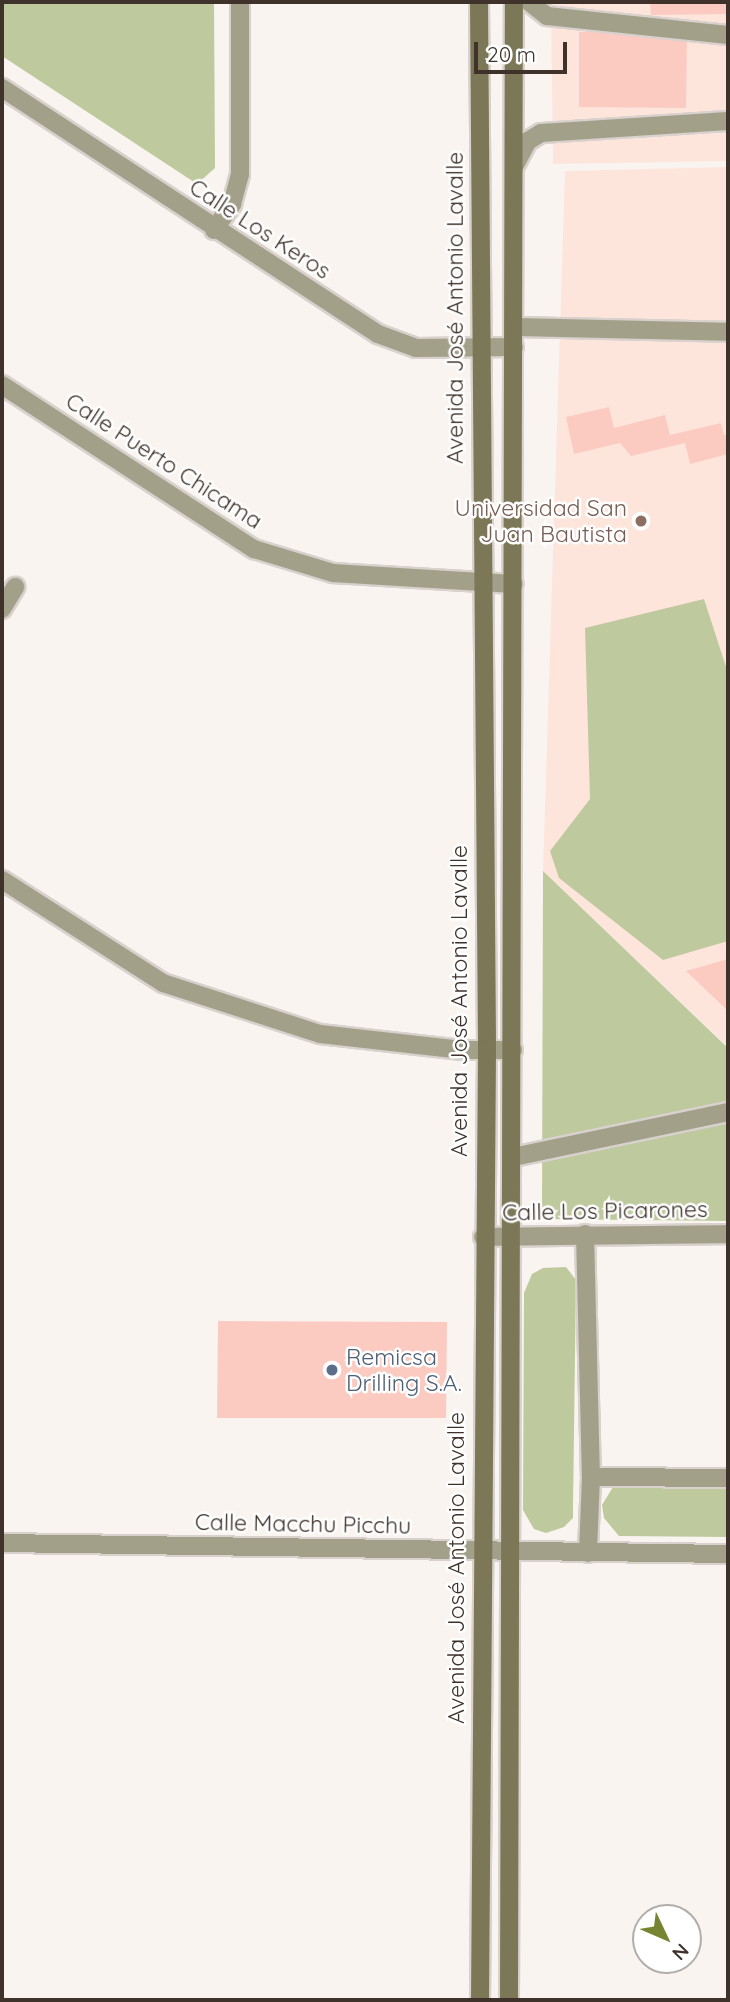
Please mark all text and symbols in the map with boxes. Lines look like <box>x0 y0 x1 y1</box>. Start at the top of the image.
scale bar <box>478 28 571 72</box>
text: 20 m <box>487 41 536 67</box>
street label: Avenida José Antonio Lavalle <box>441 152 469 464</box>
street label: Calle Los Keros <box>184 173 336 285</box>
street label: Calle Puerto Chicama <box>61 387 267 535</box>
place label: Universidad San Juan Bautista <box>455 494 627 548</box>
marker: Universidad San Juan Bautista <box>633 513 649 529</box>
street label: Avenida José Antonio Lavalle <box>445 845 473 1157</box>
street label: Calle Los Picarones <box>502 1195 708 1227</box>
place label: Remicsa Drilling S.A. <box>346 1343 462 1397</box>
marker: Remicsa Drilling S.A. <box>324 1362 340 1378</box>
street label: Avenida José Antonio Lavalle <box>442 1412 470 1724</box>
street label: Calle Macchu Picchu <box>195 1508 411 1540</box>
north arrow <box>632 1904 702 1974</box>
text: N <box>667 1939 694 1966</box>

